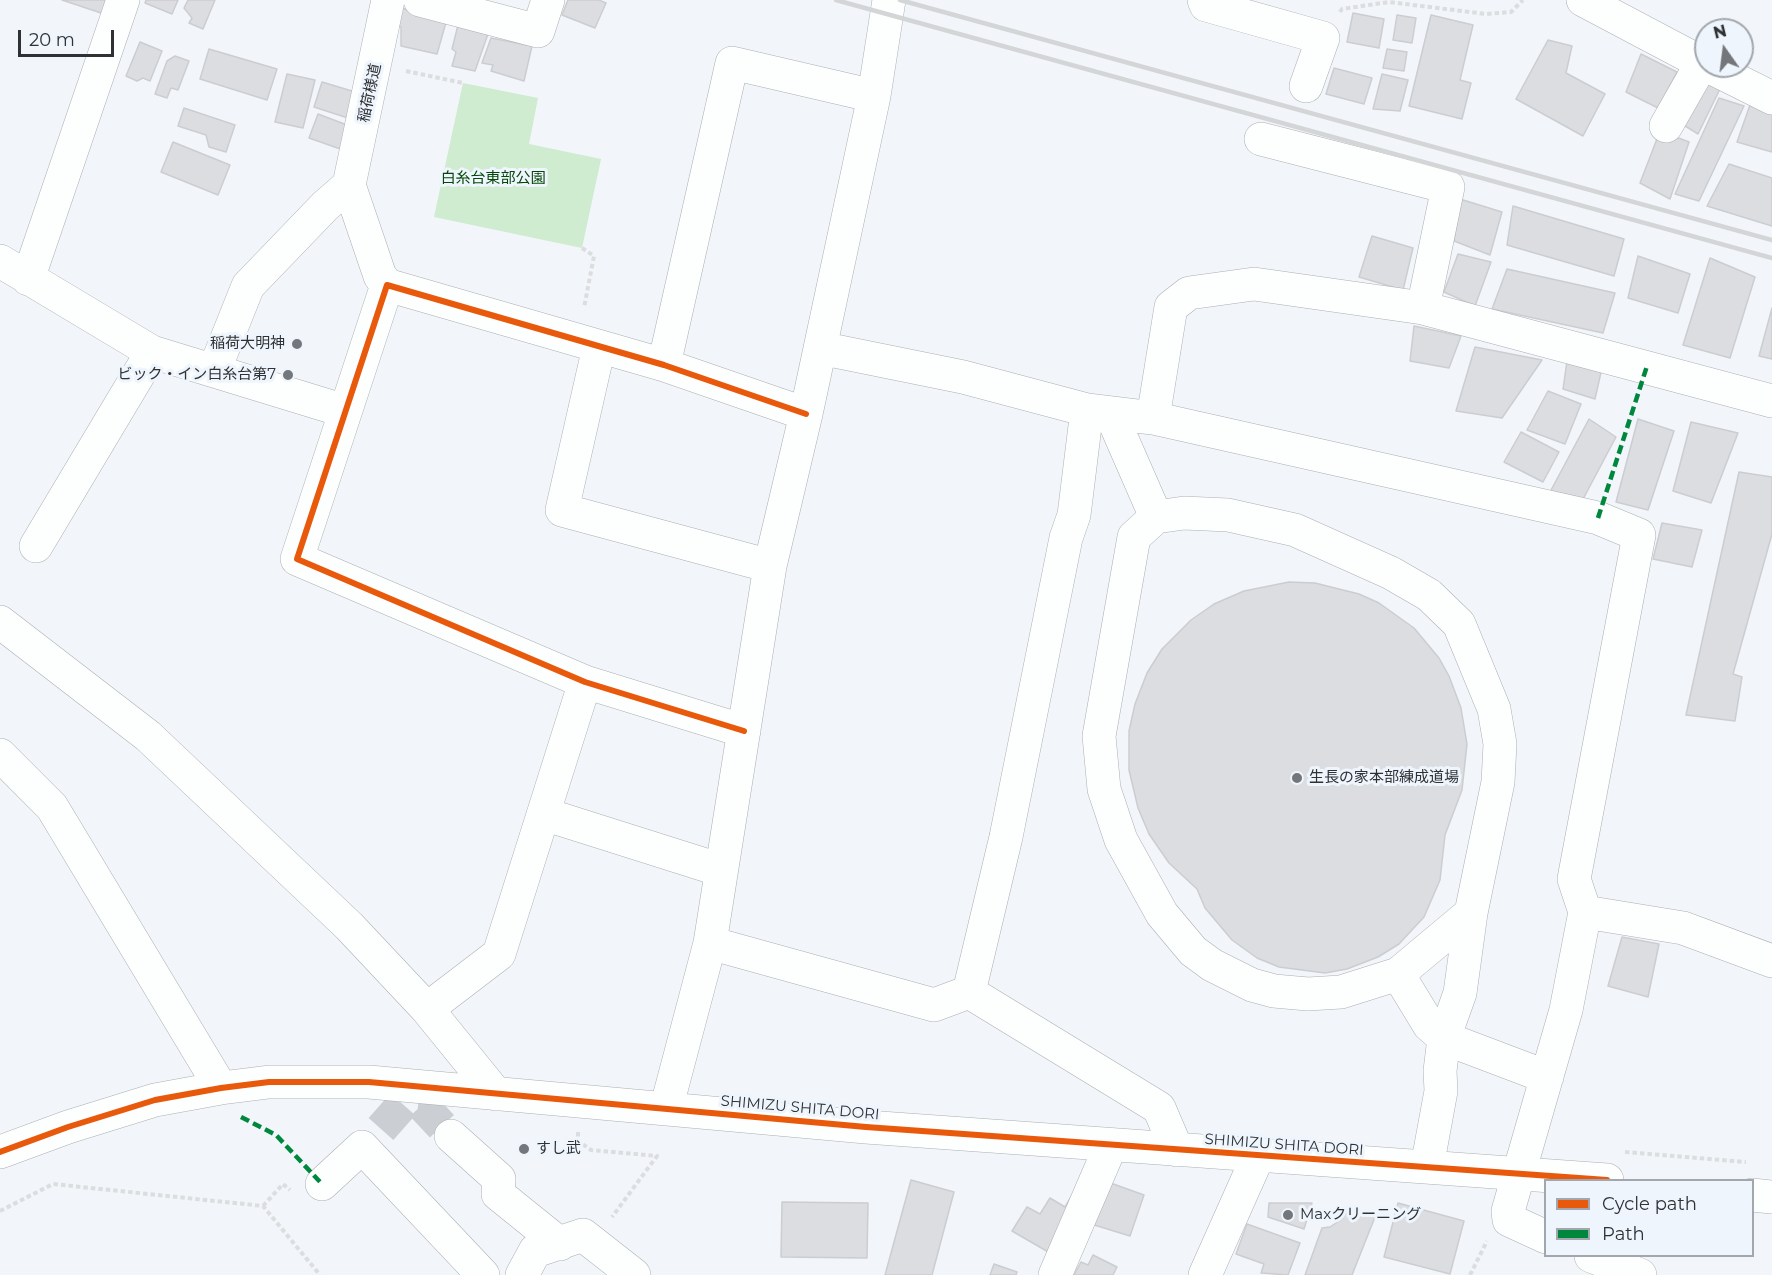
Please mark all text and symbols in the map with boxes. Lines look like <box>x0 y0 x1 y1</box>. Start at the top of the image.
scale bar <box>21 18 117 56</box>
north arrow <box>1694 18 1754 78</box>
text: N <box>1711 21 1729 43</box>
text: 20 m <box>29 29 75 51</box>
street label: 稲荷様道 <box>355 62 385 124</box>
park label: 白糸台東部公園 <box>441 170 545 188</box>
place label: 稲荷大明神 <box>210 335 285 353</box>
marker: 稲荷大明神 <box>290 337 304 351</box>
place label: ビック・イン白糸台第7 <box>117 366 276 384</box>
marker: ビック・イン白糸台第7 <box>281 368 295 382</box>
place label: 生長の家本部練成道場 <box>1309 769 1459 787</box>
marker: 生長の家本部練成道場 <box>1290 771 1304 785</box>
street label: SHIMIZU SHITA DORI <box>720 1092 880 1124</box>
street label: SHIMIZU SHITA DORI <box>1204 1130 1364 1160</box>
place label: すし武 <box>536 1140 581 1158</box>
marker: すし武 <box>517 1142 531 1156</box>
legend <box>1544 1179 1754 1257</box>
text: Cycle path <box>1602 1193 1697 1215</box>
place label: Maxクリーニング <box>1300 1206 1421 1224</box>
marker: Maxクリーニング <box>1281 1208 1295 1222</box>
text: Path <box>1602 1223 1645 1245</box>

